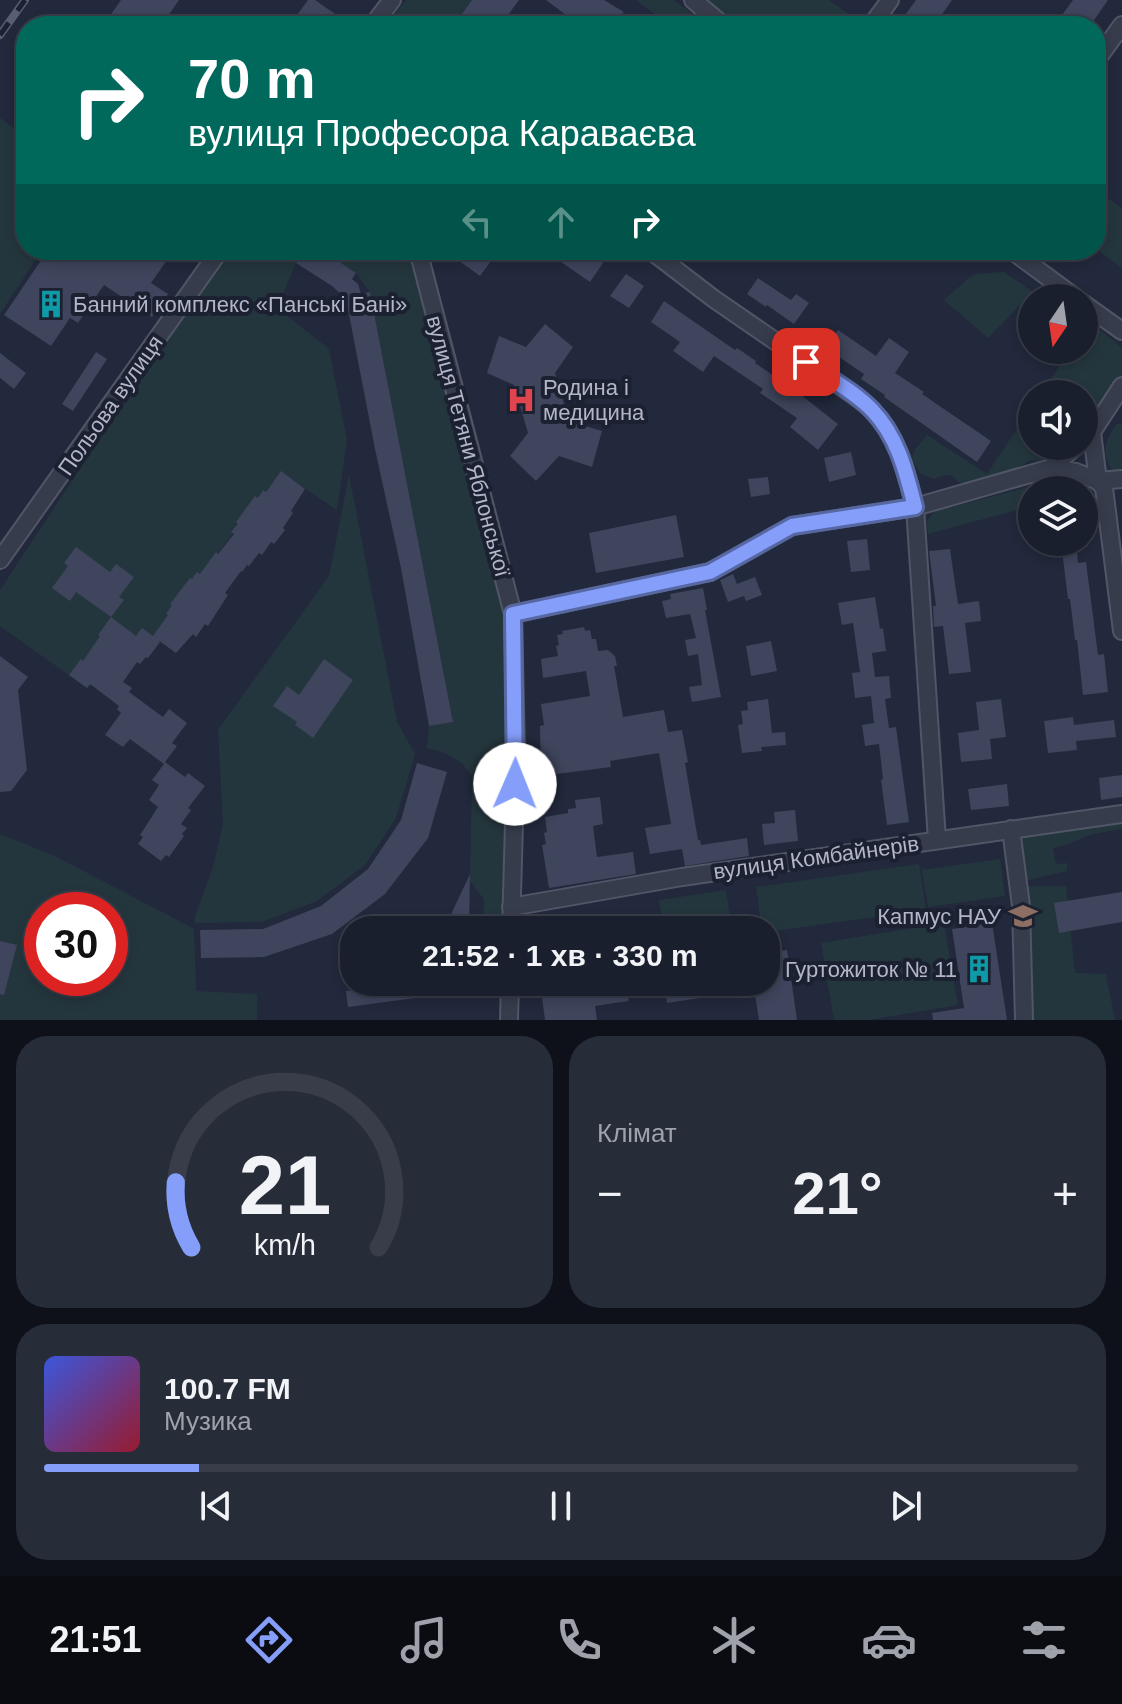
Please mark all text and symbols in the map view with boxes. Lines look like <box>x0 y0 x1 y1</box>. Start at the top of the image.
text: 70 m <box>188 47 316 110</box>
icon: right <box>56 48 160 152</box>
text: вулиця Професора Караваєва <box>188 113 696 154</box>
icon: left <box>455 200 499 244</box>
icon: ahead <box>539 200 583 244</box>
icon: right <box>623 200 667 244</box>
north arrow <box>1018 284 1098 364</box>
map controls <box>1018 284 1098 556</box>
building icon: Банний комплекс «Панські Бані» <box>36 289 66 319</box>
place label: Банний комплекс «Панські Бані» <box>73 292 407 317</box>
street label: вулиця Тетяни Яблонської <box>422 313 515 579</box>
pin <box>772 328 840 396</box>
street label: Польова вулиця <box>53 330 168 480</box>
icon: arrive <box>784 340 828 384</box>
place label: Родина і медицина <box>543 375 645 425</box>
button: sound <box>1018 380 1098 460</box>
hospital icon: Родина і медицина <box>506 385 536 415</box>
button: layers <box>1018 476 1098 556</box>
position arrow <box>473 742 557 826</box>
street label: вулиця Комбайнерів <box>712 831 920 884</box>
speed limit sign: 30 <box>24 892 128 996</box>
school or university icon: Капмус НАУ <box>1008 901 1038 931</box>
place label: Капмус НАУ <box>877 904 1002 929</box>
text: 21:52 · 1 хв · 330 m <box>422 939 698 972</box>
building icon: Гуртожиток № 11 <box>964 954 994 984</box>
place label: Гуртожиток № 11 <box>785 957 957 982</box>
text: Клімат <box>597 1118 677 1148</box>
text: 21 <box>238 1139 331 1232</box>
text: 21° <box>792 1160 883 1227</box>
text: − <box>597 1169 623 1218</box>
text: + <box>1052 1169 1078 1218</box>
text: km/h <box>254 1229 315 1261</box>
text: 100.7 FM <box>164 1372 291 1405</box>
text: Музика <box>164 1406 252 1436</box>
icon: previous <box>194 1484 238 1528</box>
icon: pause <box>539 1484 583 1528</box>
icon: next <box>884 1484 928 1528</box>
icon: directions <box>241 1612 297 1668</box>
icon: music <box>396 1612 452 1668</box>
icon: phone <box>551 1612 607 1668</box>
icon: climate <box>706 1612 762 1668</box>
icon: car <box>861 1612 917 1668</box>
icon: filters <box>1016 1612 1072 1668</box>
text: 21:51 <box>50 1619 142 1660</box>

